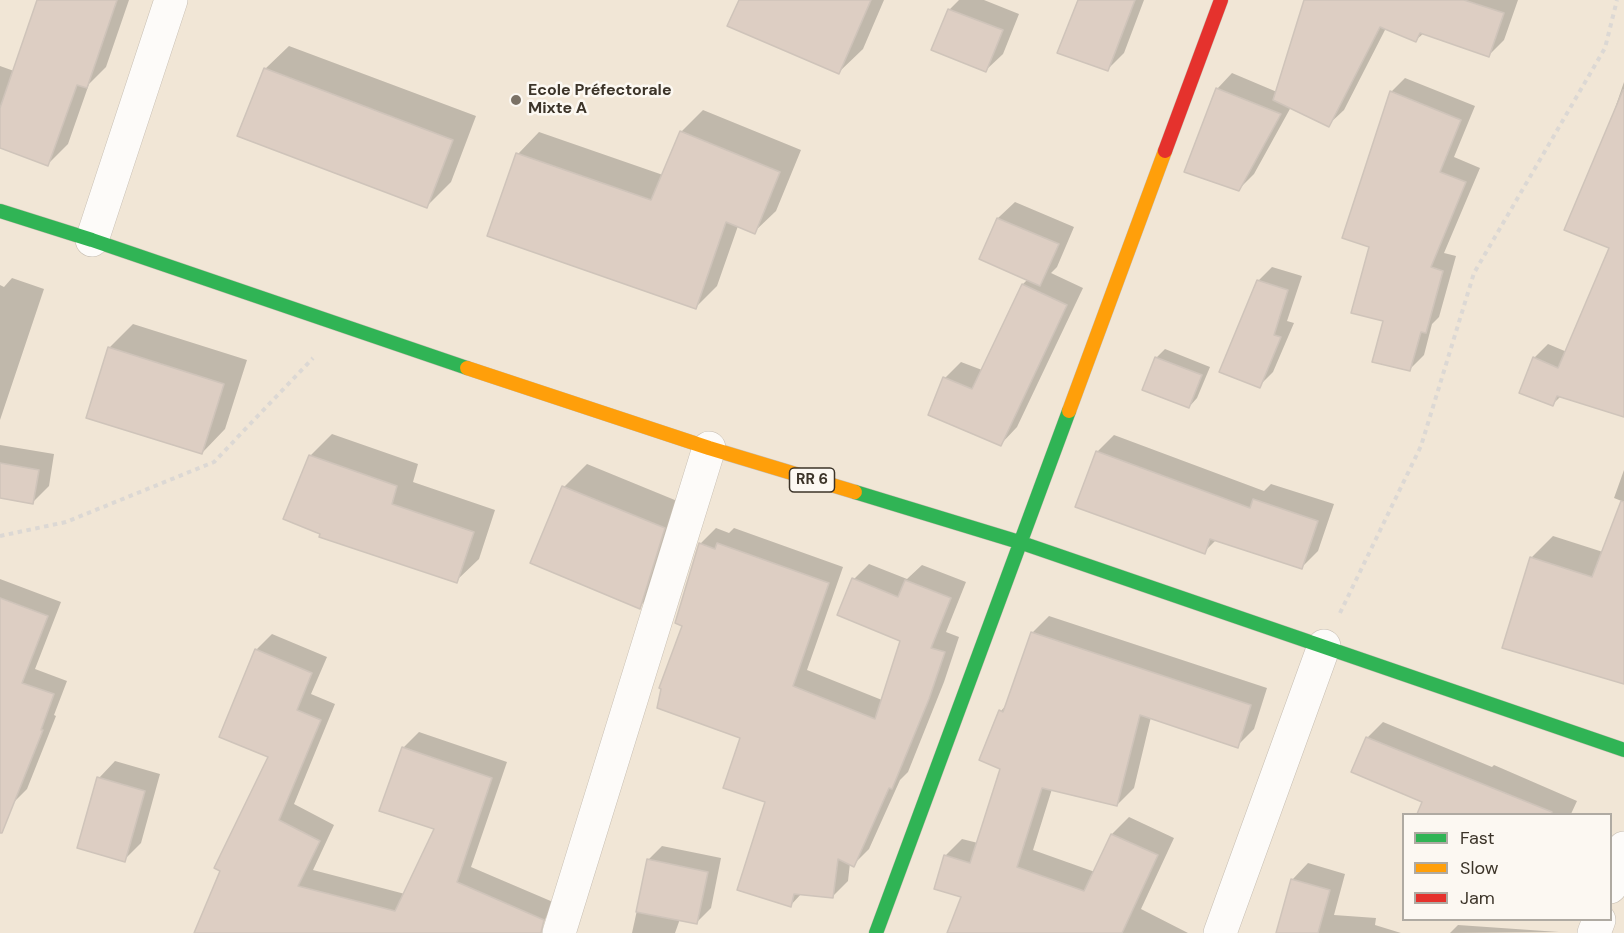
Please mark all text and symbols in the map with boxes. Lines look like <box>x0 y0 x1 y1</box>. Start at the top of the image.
place label: Ecole Préfectorale Mixte A <box>528 81 672 119</box>
marker: Ecole Préfectorale Mixte A <box>509 93 523 107</box>
road number: RR 6 <box>790 468 834 492</box>
legend <box>1402 813 1612 921</box>
text: Fast <box>1460 826 1495 850</box>
text: Slow <box>1460 856 1499 880</box>
text: Jam <box>1460 886 1495 910</box>

